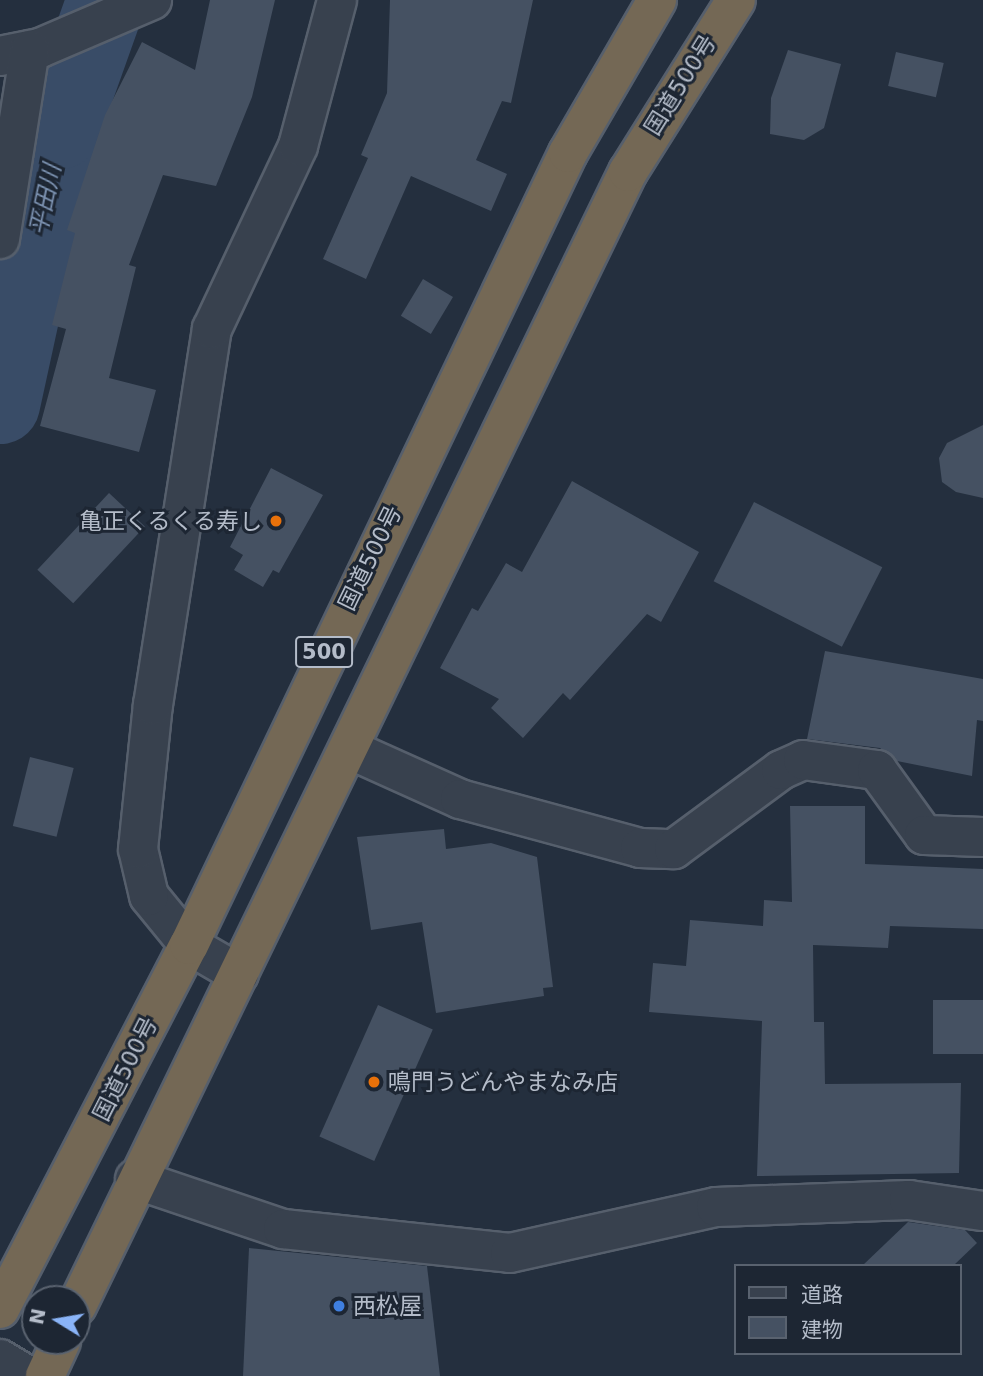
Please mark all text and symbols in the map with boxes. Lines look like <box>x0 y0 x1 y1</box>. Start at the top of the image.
street label: 国道500号 <box>638 30 722 140</box>
water label: 平田川 <box>24 162 68 238</box>
street label: 国道500号 <box>333 501 407 615</box>
place label: 亀正くるくる寿し <box>78 507 262 535</box>
marker: 亀正くるくる寿し <box>268 513 284 529</box>
road number: 500 <box>294 634 354 670</box>
street label: 国道500号 <box>87 1012 163 1126</box>
place label: 鳴門うどんやまなみ店 <box>388 1068 618 1096</box>
marker: 鳴門うどんやまなみ店 <box>366 1074 382 1090</box>
legend <box>734 1264 962 1355</box>
text: 道路 <box>801 1283 843 1307</box>
north arrow <box>21 1285 91 1355</box>
place label: 西松屋 <box>353 1292 422 1320</box>
marker: 西松屋 <box>331 1298 347 1314</box>
text: N <box>25 1306 50 1326</box>
text: 建物 <box>801 1318 843 1342</box>

